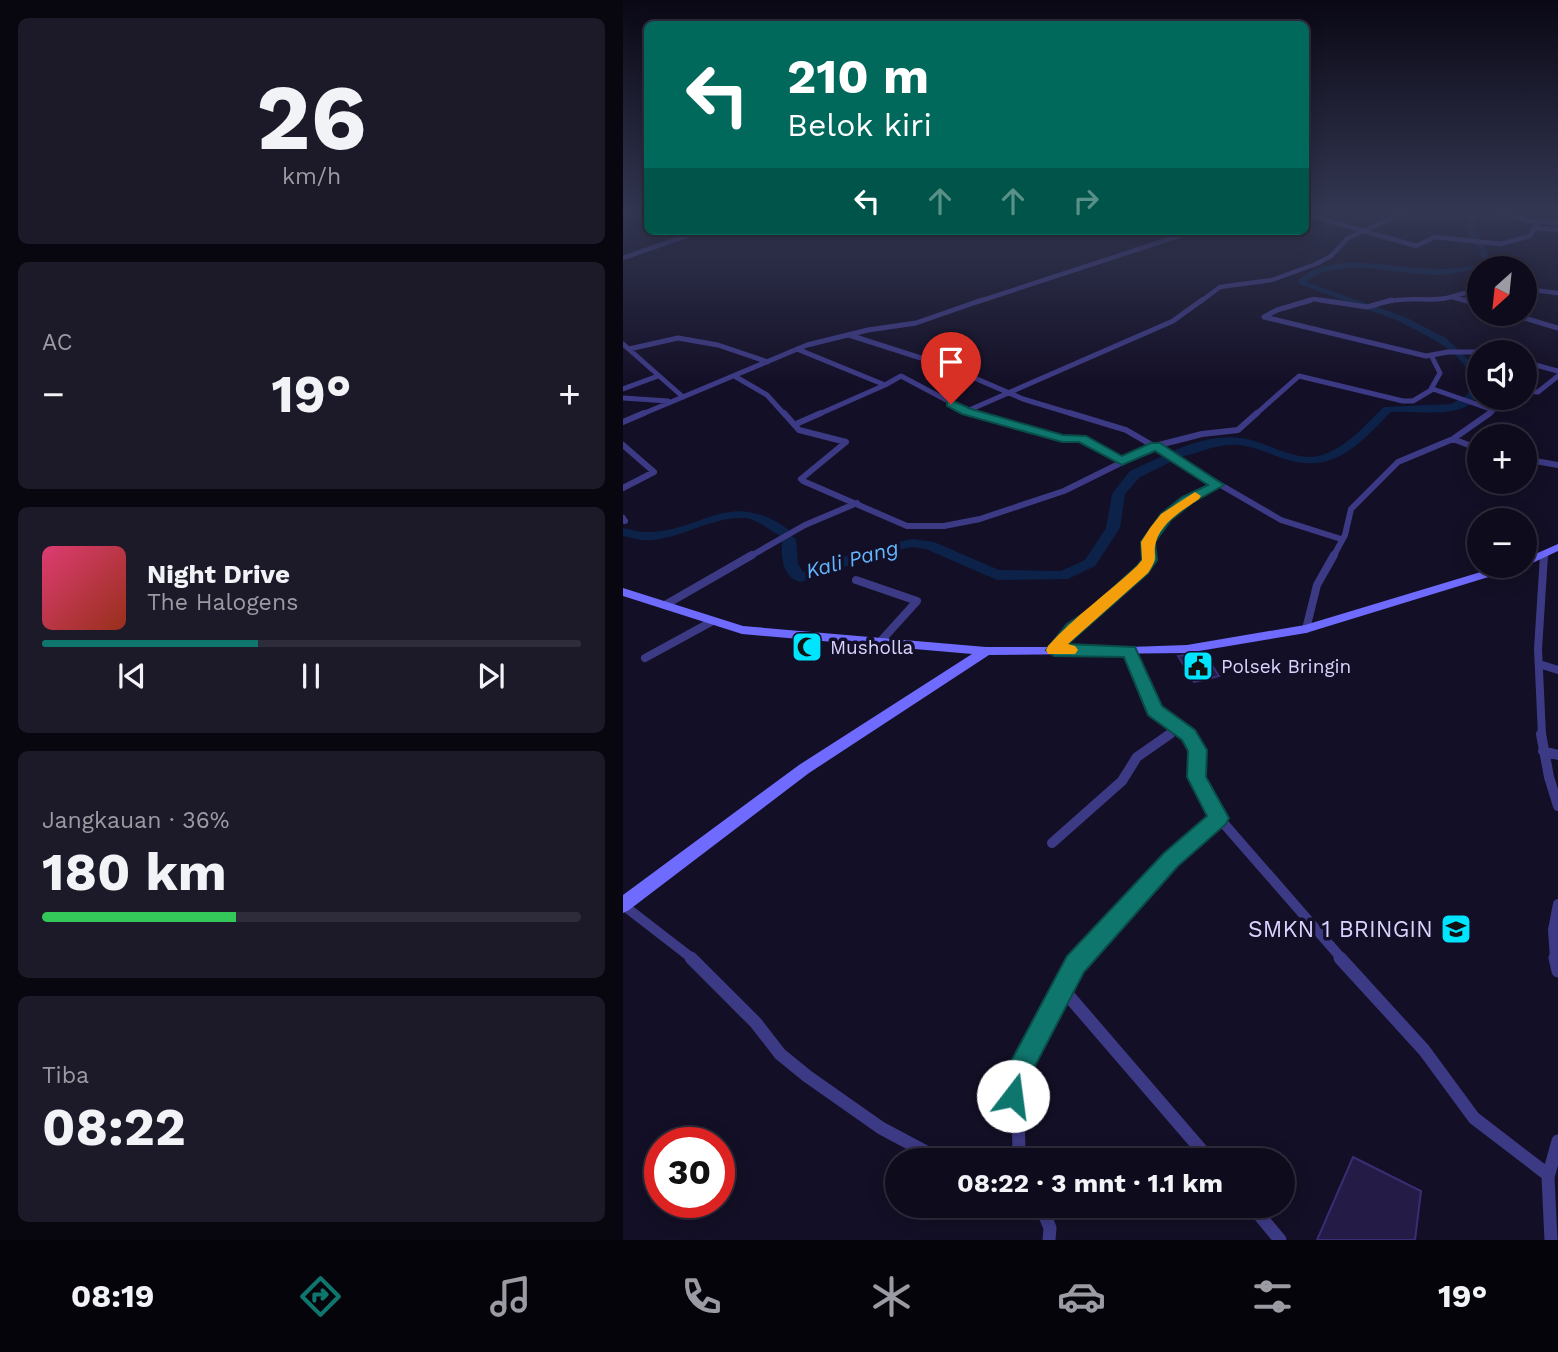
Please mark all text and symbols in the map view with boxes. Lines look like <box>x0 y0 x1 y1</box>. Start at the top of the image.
text: 210 m <box>787 47 929 105</box>
icon: left <box>672 49 763 140</box>
text: 26 <box>256 64 367 171</box>
text: Belok kiri <box>787 106 932 144</box>
text: km/h <box>282 163 341 190</box>
icon: left <box>848 182 886 220</box>
icon: ahead <box>921 182 959 220</box>
icon: ahead <box>994 182 1032 220</box>
icon: right <box>1067 182 1105 220</box>
north arrow <box>1467 256 1537 326</box>
map controls <box>1467 256 1537 578</box>
text: AC <box>42 329 72 356</box>
pin <box>921 332 981 404</box>
button: sound <box>1467 340 1537 410</box>
icon: arrive <box>932 343 970 381</box>
text: 19° <box>271 364 352 425</box>
text: − <box>42 372 65 416</box>
text: + <box>558 372 581 416</box>
button: + <box>1467 424 1537 494</box>
button: − <box>1467 508 1537 578</box>
water label: Kali Pang <box>803 535 901 583</box>
text: Night Drive <box>147 559 290 589</box>
text: The Halogens <box>147 589 298 616</box>
mosque icon: Musholla <box>790 630 824 664</box>
place label: Musholla <box>830 636 914 659</box>
public building icon: Polsek Bringin <box>1181 649 1215 683</box>
place label: Polsek Bringin <box>1221 655 1351 678</box>
icon: previous <box>113 657 151 695</box>
icon: pause <box>292 657 330 695</box>
icon: next <box>472 657 510 695</box>
text: Jangkauan · 36% <box>42 807 229 834</box>
text: 180 km <box>42 842 227 903</box>
school or university icon: SMKN 1 BRINGIN <box>1439 912 1473 946</box>
place label: SMKN 1 BRINGIN <box>1248 916 1433 943</box>
position arrow <box>976 1059 1050 1133</box>
text: Tiba <box>42 1062 89 1089</box>
text: 08:22 <box>42 1097 186 1158</box>
speed limit sign: 30 <box>644 1127 735 1218</box>
text: 08:22 · 3 mnt · 1.1 km <box>957 1168 1223 1198</box>
icon: directions <box>296 1272 345 1321</box>
icon: music <box>486 1272 535 1321</box>
icon: phone <box>677 1272 726 1321</box>
icon: climate <box>867 1272 916 1321</box>
icon: car <box>1057 1272 1106 1321</box>
icon: filters <box>1248 1272 1297 1321</box>
text: 08:19 <box>71 1277 155 1315</box>
text: 19° <box>1438 1277 1487 1315</box>

